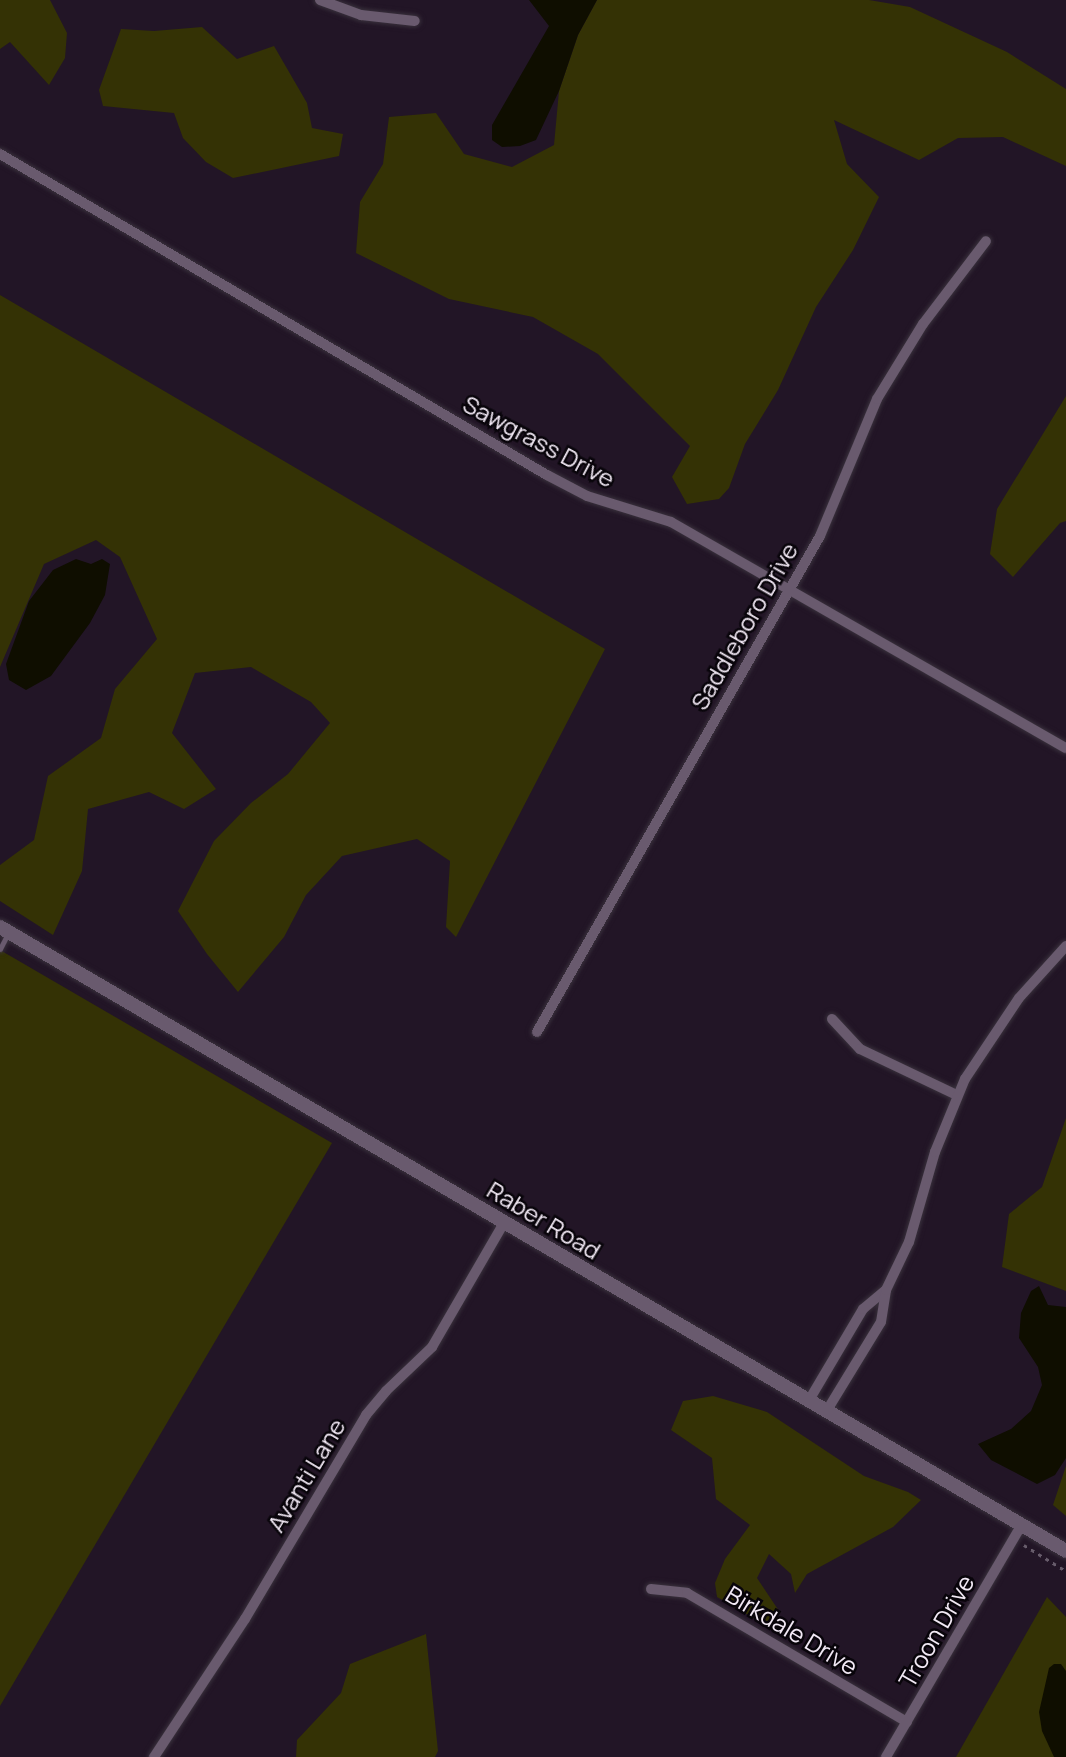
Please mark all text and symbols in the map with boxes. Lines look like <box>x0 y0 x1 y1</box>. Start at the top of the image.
street label: Sawgrass Drive <box>458 389 620 493</box>
street label: Saddleboro Drive <box>684 537 804 715</box>
street label: Raber Road <box>482 1175 606 1265</box>
street label: Avanti Lane <box>261 1413 351 1537</box>
street label: Troon Drive <box>892 1570 980 1692</box>
street label: Birkdale Drive <box>721 1579 863 1681</box>

